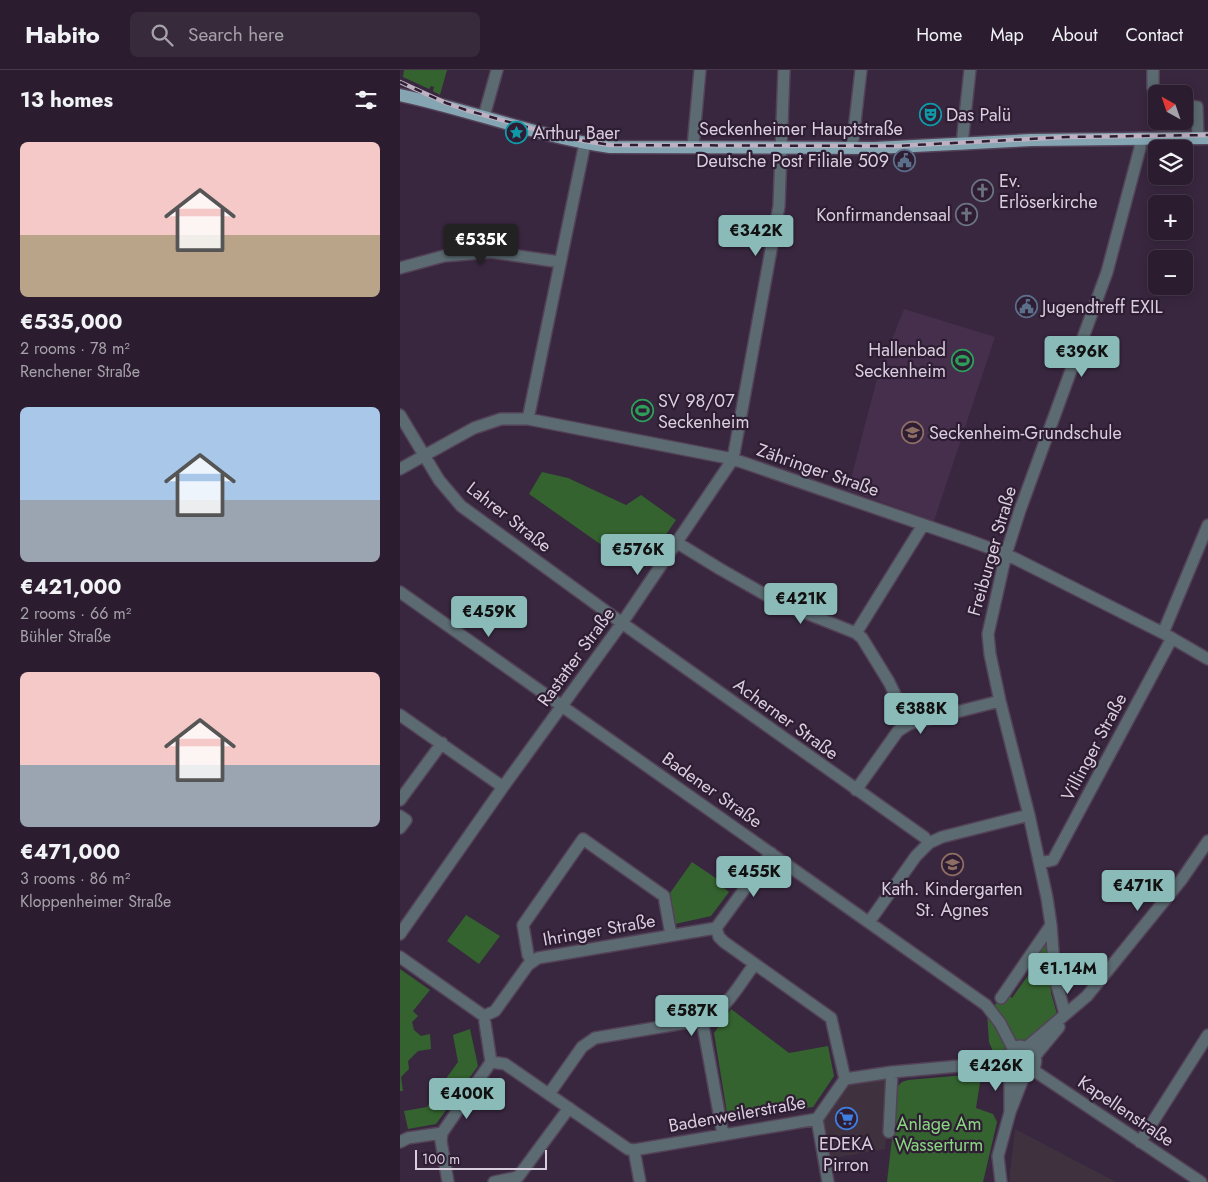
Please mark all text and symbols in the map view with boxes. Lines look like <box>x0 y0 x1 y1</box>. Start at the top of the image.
search box <box>130 12 480 57</box>
text: Habito <box>25 17 100 52</box>
icon: search <box>148 21 176 49</box>
text: Search here <box>188 21 284 48</box>
text: Home <box>916 22 962 48</box>
text: Map <box>990 22 1024 48</box>
text: About <box>1052 22 1097 48</box>
text: Contact <box>1125 22 1183 48</box>
text: 13 homes <box>20 85 113 115</box>
north arrow <box>1148 85 1192 130</box>
map controls <box>1148 85 1193 295</box>
icon: filters <box>352 86 380 114</box>
place label: Das Palü <box>946 102 1011 128</box>
theatre icon: Das Palü <box>918 103 942 127</box>
street label: Seckenheimer Hauptstraße <box>699 116 903 142</box>
place label: Arthur Baer <box>533 120 621 146</box>
place icon: Arthur Baer <box>505 121 529 145</box>
button: layers <box>1148 140 1193 185</box>
place label: Deutsche Post Filiale 509 <box>696 148 889 174</box>
public building icon: Deutsche Post Filiale 509 <box>893 149 917 173</box>
place label: Ev. Erlöserkirche <box>999 168 1098 215</box>
icon: home <box>155 175 245 265</box>
church icon: Ev. Erlöserkirche <box>971 179 995 203</box>
button: + <box>1148 195 1193 240</box>
place label: Konfirmandensaal <box>816 202 951 228</box>
church icon: Konfirmandensaal <box>955 203 979 227</box>
pin: €342K <box>721 214 791 257</box>
text: €342K <box>729 219 783 242</box>
pin: €535K <box>446 224 516 266</box>
text: €535K <box>455 228 507 251</box>
button: − <box>1148 250 1193 295</box>
place label: Jugendtreff EXIL <box>1040 294 1163 320</box>
public building icon: Jugendtreff EXIL <box>1014 295 1038 319</box>
text: €535,000 <box>20 307 122 337</box>
pin: €396K <box>1047 336 1117 378</box>
text: 2 rooms · 78 m² <box>20 337 130 360</box>
place label: Hallenbad Seckenheim <box>854 337 946 384</box>
text: €396K <box>1055 340 1109 363</box>
sports icon: Hallenbad Seckenheim <box>950 348 974 372</box>
text: Renchener Straße <box>20 360 140 383</box>
place label: SV 98/07 Seckenheim <box>658 388 750 435</box>
sports icon: SV 98/07 Seckenheim <box>630 399 654 423</box>
place label: Seckenheim-Grundschule <box>929 420 1122 446</box>
school or university icon: Seckenheim-Grundschule <box>901 421 925 445</box>
street label: Zähringer Straße <box>753 437 883 503</box>
icon: home <box>155 440 245 530</box>
street label: Lahrer Straße <box>461 476 557 558</box>
street label: Freiburger Straße <box>961 483 1023 619</box>
pin: €576K <box>603 534 673 576</box>
text: €576K <box>612 538 664 561</box>
text: €421,000 <box>20 572 121 602</box>
pin: €421K <box>766 582 836 625</box>
text: €421K <box>775 587 827 610</box>
pin: €459K <box>454 596 524 638</box>
text: €459K <box>462 600 516 623</box>
text: 2 rooms · 66 m² <box>20 602 131 625</box>
street label: Rastatter Straße <box>531 602 621 712</box>
text: Bühler Straße <box>20 625 111 648</box>
street label: Acherner Straße <box>728 672 844 766</box>
street label: Villinger Straße <box>1055 689 1133 805</box>
pin: €388K <box>886 692 956 735</box>
text: €388K <box>895 697 947 720</box>
icon: home <box>155 705 245 795</box>
street label: Badener Straße <box>657 746 767 834</box>
text: €471,000 <box>20 837 120 867</box>
school or university icon: Kath. Kindergarten St. Agnes <box>940 852 964 876</box>
pin: €455K <box>719 856 789 898</box>
text: €455K <box>727 860 781 883</box>
text: 3 rooms · 86 m² <box>20 867 130 890</box>
pin: €471K <box>1103 870 1173 912</box>
text: €471K <box>1113 874 1163 897</box>
place label: Kath. Kindergarten St. Agnes <box>881 876 1023 923</box>
text: Kloppenheimer Straße <box>20 890 171 913</box>
street label: Ihringer Straße <box>541 907 657 953</box>
pin: €1.14M <box>1027 952 1109 995</box>
text: €1.14M <box>1039 957 1097 980</box>
pin: €587K <box>657 994 727 1037</box>
text: €587K <box>666 999 718 1022</box>
pin: €426K <box>961 1050 1031 1092</box>
text: €426K <box>969 1054 1023 1077</box>
street label: Kapellenstraße <box>1073 1069 1179 1153</box>
pin: €400K <box>432 1078 502 1120</box>
text: €400K <box>440 1082 494 1105</box>
street label: Badenweilerstraße <box>666 1089 808 1139</box>
supermarket icon: EDEKA Pirron <box>834 1107 858 1131</box>
park label: Anlage Am Wasserturm <box>895 1111 983 1158</box>
place label: EDEKA Pirron <box>819 1131 873 1178</box>
scale bar <box>415 1147 548 1170</box>
text: 100 m <box>422 1149 460 1169</box>

